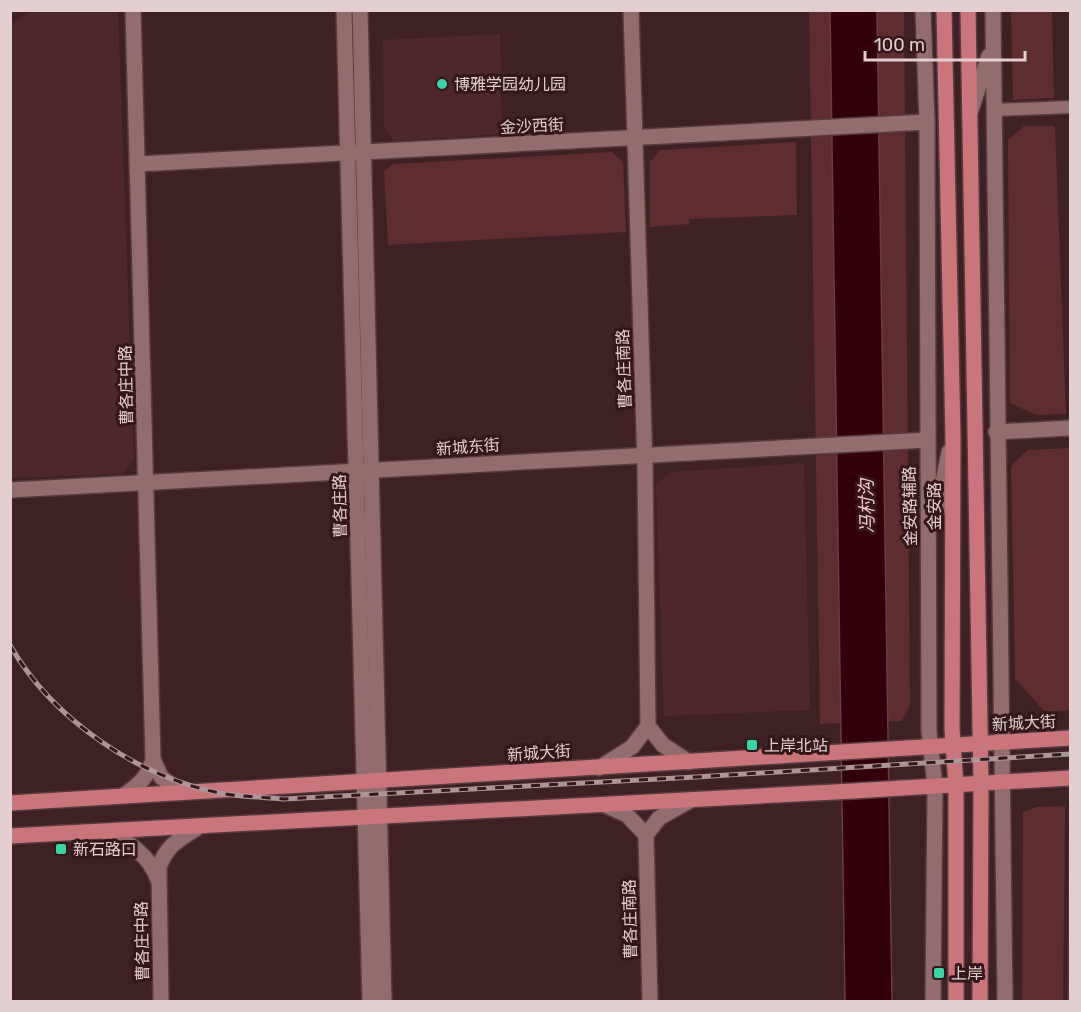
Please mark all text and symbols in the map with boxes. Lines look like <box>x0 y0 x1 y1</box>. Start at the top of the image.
scale bar <box>865 24 1026 62</box>
text: 100 m <box>874 34 925 56</box>
place label: 博雅学园幼儿园 <box>454 75 566 94</box>
marker: 博雅学园幼儿园 <box>435 77 449 91</box>
street label: 金沙西街 <box>500 115 564 137</box>
street label: 曹各庄南路 <box>613 329 635 409</box>
street label: 曹各庄中路 <box>116 345 136 425</box>
street label: 新城东街 <box>435 435 501 459</box>
street label: 金安路辅路 <box>900 466 920 546</box>
street label: 曹各庄路 <box>330 474 350 538</box>
water label: 冯村沟 <box>855 477 878 533</box>
street label: 金安路 <box>925 482 944 530</box>
street label: 新城大街 <box>992 712 1056 734</box>
place label: 上岸北站 <box>764 736 828 755</box>
marker: 上岸北站 <box>745 738 759 752</box>
street label: 新城大街 <box>506 741 572 765</box>
place label: 新石路口 <box>73 840 137 859</box>
marker: 新石路口 <box>54 842 68 856</box>
street label: 曹各庄南路 <box>620 879 640 959</box>
street label: 曹各庄中路 <box>132 901 152 981</box>
place label: 上岸 <box>951 964 983 983</box>
marker: 上岸 <box>932 966 946 980</box>

